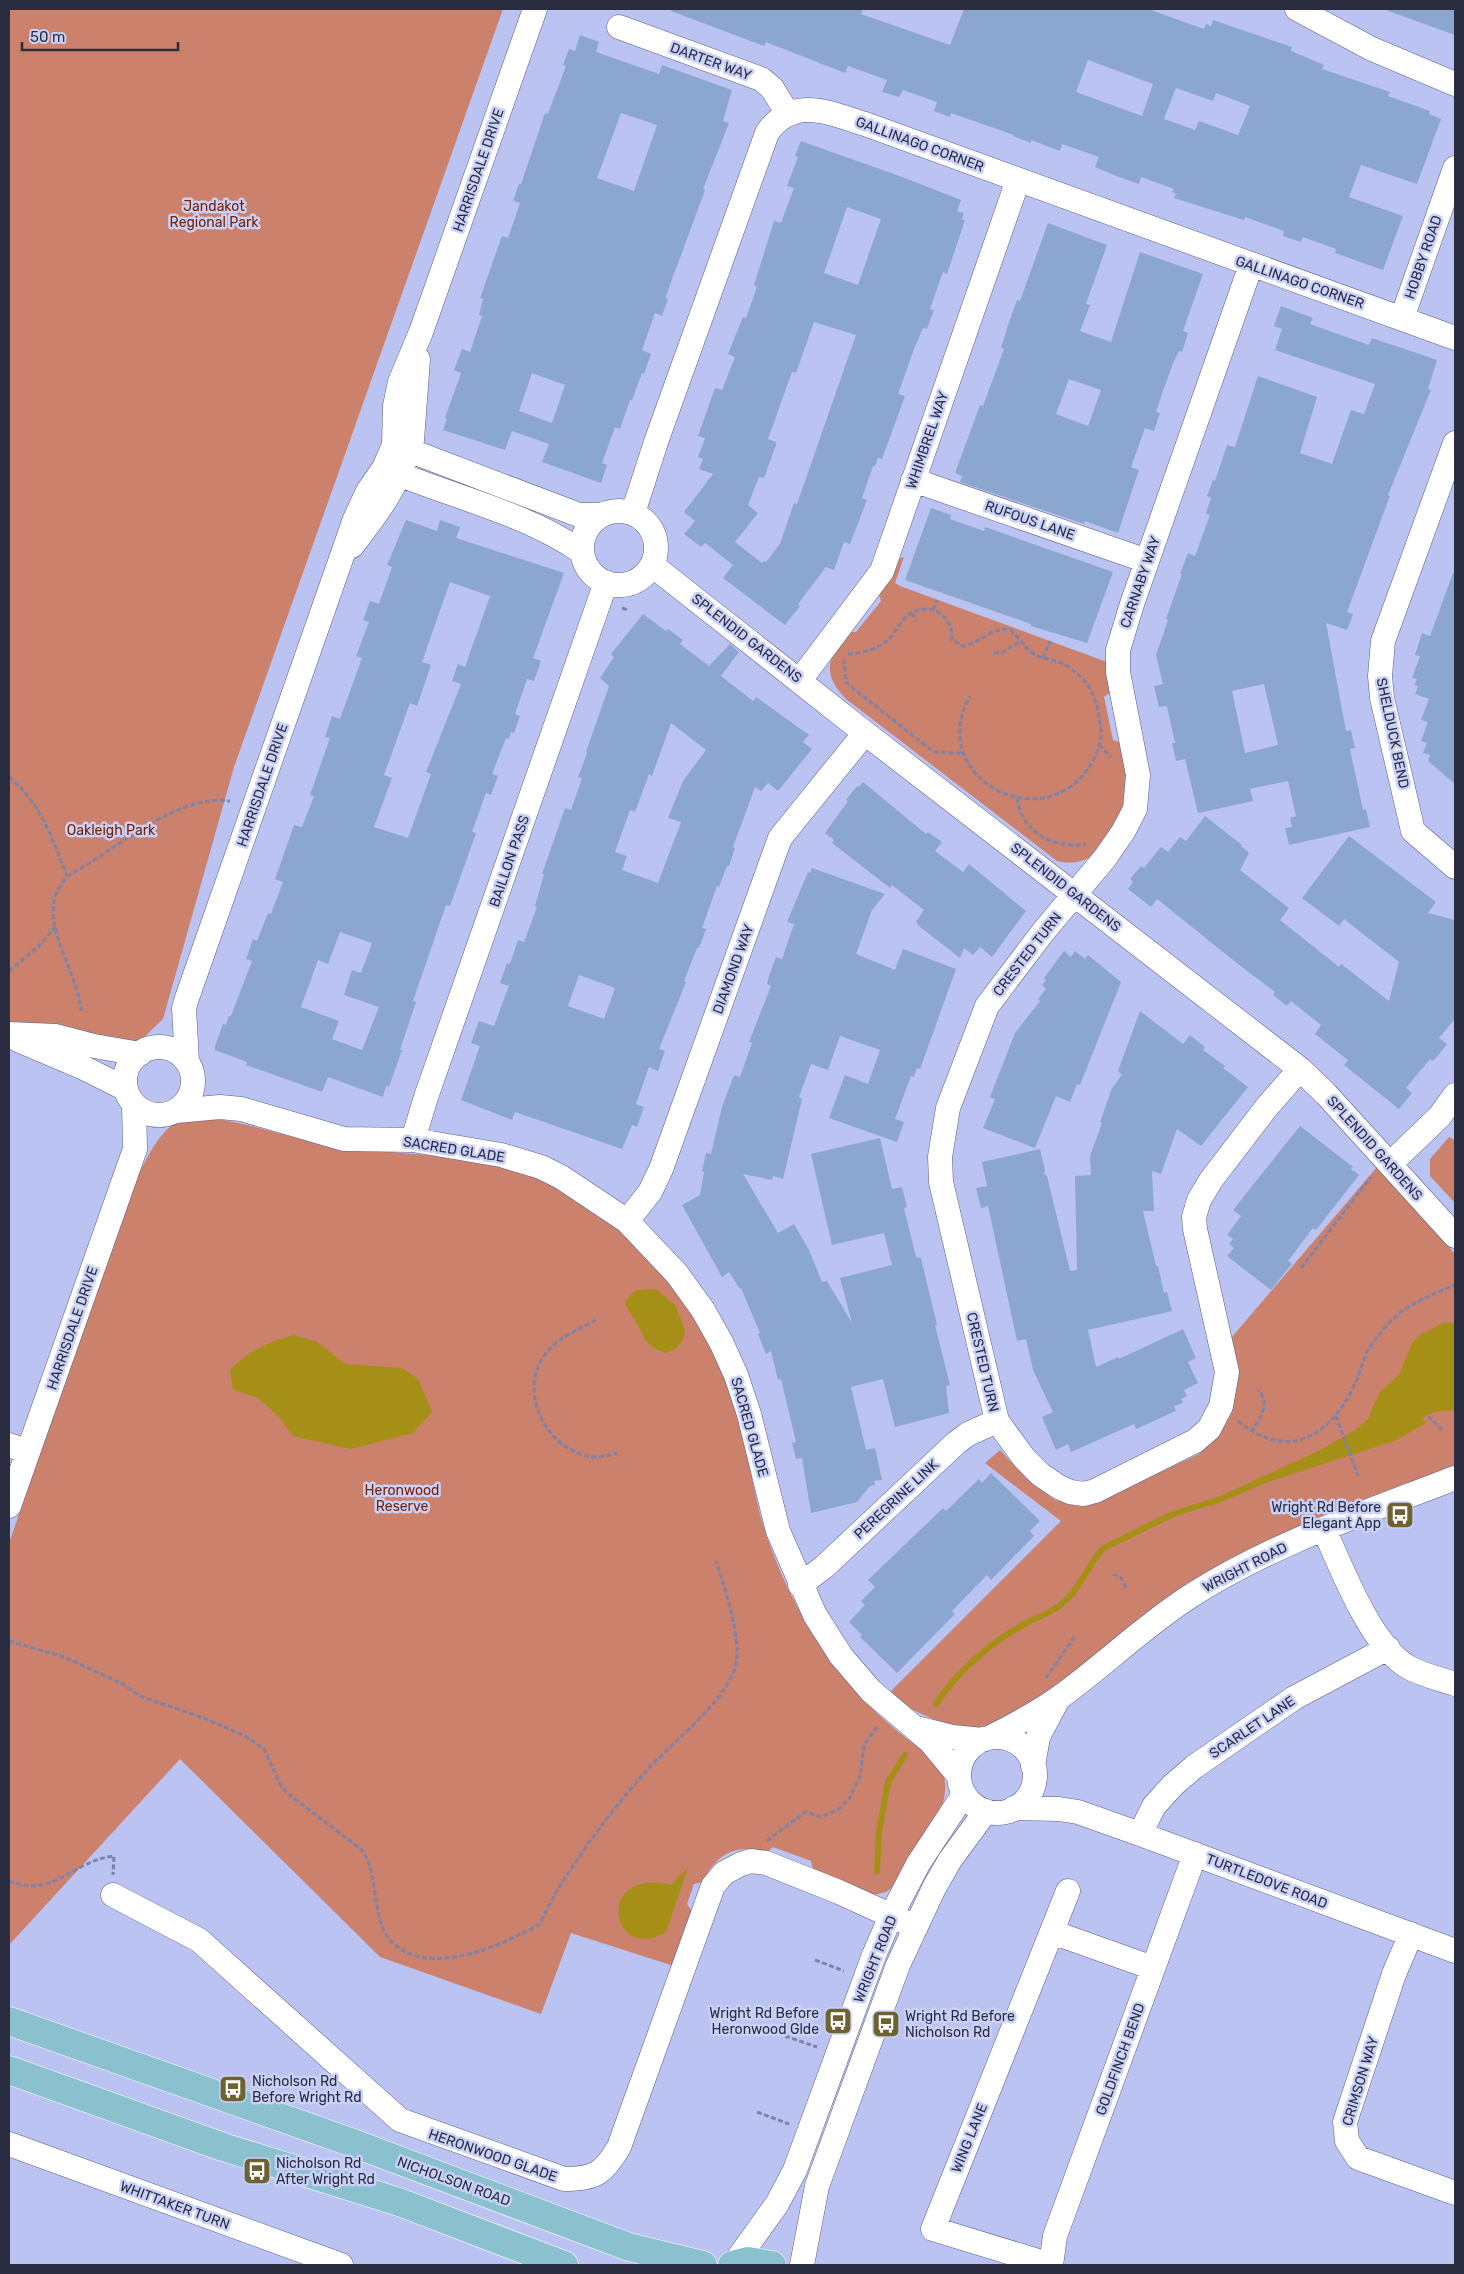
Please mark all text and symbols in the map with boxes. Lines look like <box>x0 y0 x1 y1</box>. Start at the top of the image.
scale bar <box>22 20 179 52</box>
text: 50 m <box>30 28 65 46</box>
street label: DARTER WAY <box>668 39 754 84</box>
street label: HARRISDALE DRIVE <box>449 106 508 234</box>
street label: GALLINAGO CORNER <box>853 113 986 176</box>
park label: Jandakot Regional Park <box>170 198 259 231</box>
street label: HOBBY ROAD <box>1401 213 1446 301</box>
street label: GALLINAGO CORNER <box>1233 252 1366 312</box>
street label: WHIMBREL WAY <box>903 389 952 491</box>
street label: RUFOUS LANE <box>983 497 1077 544</box>
street label: CARNABY WAY <box>1117 534 1164 630</box>
street label: SPLENDID GARDENS <box>688 590 805 687</box>
street label: SHELDUCK BEND <box>1372 676 1413 790</box>
street label: HARRISDALE DRIVE <box>233 721 292 849</box>
street label: BAILLON PASS <box>486 813 533 909</box>
park label: Oakleigh Park <box>67 822 156 839</box>
street label: SPLENDID GARDENS <box>1007 839 1124 936</box>
street label: CRESTED TURN <box>989 909 1065 1000</box>
street label: DIAMOND WAY <box>709 922 758 1016</box>
street label: SPLENDID GARDENS <box>1323 1093 1426 1204</box>
street label: SACRED GLADE <box>402 1133 506 1166</box>
street label: HARRISDALE DRIVE <box>43 1264 102 1392</box>
street label: CRESTED TURN <box>963 1311 1002 1414</box>
street label: SACRED GLADE <box>727 1375 772 1479</box>
street label: PEREGRINE LINK <box>851 1456 942 1543</box>
park label: Heronwood Reserve <box>365 1482 439 1515</box>
place label: Wright Rd Before Elegant App <box>1271 1499 1381 1532</box>
bus stop icon: Wright Rd Before Elegant App <box>1385 1500 1415 1530</box>
street label: WRIGHT ROAD <box>1200 1539 1290 1596</box>
street label: SCARLET LANE <box>1206 1693 1298 1762</box>
street label: TURTLEDOVE ROAD <box>1204 1850 1330 1912</box>
street label: WRIGHT ROAD <box>850 1913 901 2005</box>
street label: GOLDFINCH BEND <box>1092 2001 1149 2118</box>
place label: Wright Rd Before Heronwood Glde <box>709 2005 819 2038</box>
bus stop icon: Wright Rd Before Heronwood Glde <box>823 2006 853 2036</box>
place label: Wright Rd Before Nicholson Rd <box>905 2008 1015 2041</box>
bus stop icon: Wright Rd Before Nicholson Rd <box>871 2009 901 2039</box>
street label: CRIMSON WAY <box>1339 2034 1382 2128</box>
place label: Nicholson Rd Before Wright Rd <box>252 2073 362 2106</box>
bus stop icon: Nicholson Rd Before Wright Rd <box>218 2074 248 2104</box>
street label: WING LANE <box>948 2101 991 2175</box>
street label: HERONWOOD GLADE <box>426 2125 559 2185</box>
street label: NICHOLSON ROAD <box>395 2153 513 2210</box>
place label: Nicholson Rd After Wright Rd <box>276 2155 375 2188</box>
bus stop icon: Nicholson Rd After Wright Rd <box>242 2156 272 2186</box>
street label: WHITTAKER TURN <box>118 2178 232 2233</box>

